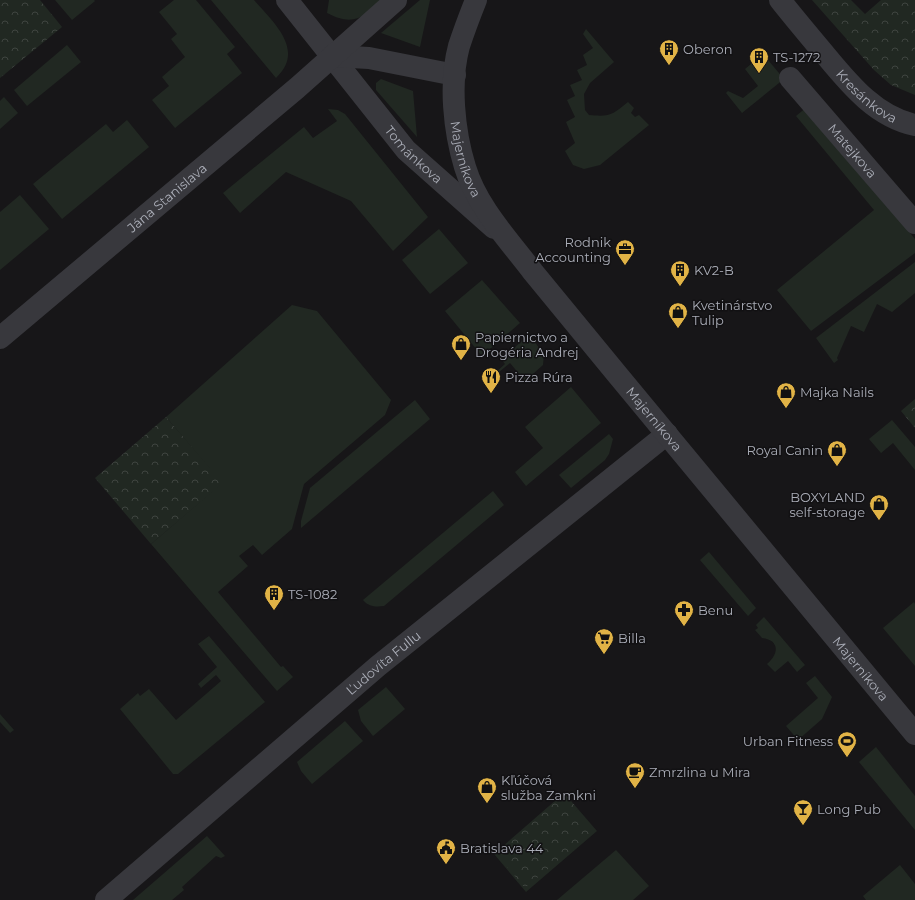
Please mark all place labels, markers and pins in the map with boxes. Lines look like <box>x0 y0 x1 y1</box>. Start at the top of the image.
building icon: Oberon <box>658 38 680 66</box>
place label: Oberon <box>683 41 733 57</box>
building icon: TS-1272 <box>748 46 770 74</box>
place label: TS-1272 <box>773 49 820 65</box>
place label: Rodnik Accounting <box>535 234 611 265</box>
office icon: Rodnik Accounting <box>614 238 636 266</box>
building icon: KV2-B <box>669 259 691 287</box>
place label: KV2-B <box>694 262 734 278</box>
place label: Kvetinárstvo Tulip <box>692 297 772 328</box>
shop icon: Kvetinárstvo Tulip <box>667 301 689 329</box>
place label: Papiernictvo a Drogéria Andrej <box>475 329 579 360</box>
shop icon: Papiernictvo a Drogéria Andrej <box>450 333 472 361</box>
restaurant icon: Pizza Rúra <box>480 366 502 394</box>
place label: Pizza Rúra <box>505 369 573 385</box>
shop icon: Majka Nails <box>775 381 797 409</box>
place label: Majka Nails <box>800 384 874 400</box>
shop icon: Royal Canin <box>826 439 848 467</box>
place label: Royal Canin <box>746 442 823 458</box>
place label: BOXYLAND self-storage <box>789 489 865 520</box>
shop icon: BOXYLAND self-storage <box>868 493 890 521</box>
building icon: TS-1082 <box>263 583 285 611</box>
place label: TS-1082 <box>288 586 337 602</box>
pharmacy icon: Benu <box>673 599 695 627</box>
place label: Benu <box>698 602 733 618</box>
supermarket icon: Billa <box>593 627 615 655</box>
place label: Billa <box>618 630 646 646</box>
sports icon: Urban Fitness <box>836 730 858 758</box>
place label: Urban Fitness <box>743 733 833 749</box>
cafe icon: Zmrzlina u Mira <box>624 761 646 789</box>
place label: Zmrzlina u Mira <box>649 764 750 780</box>
place label: Kľúčová služba Zamkni <box>501 772 596 803</box>
shop icon: Kľúčová služba Zamkni <box>476 776 498 804</box>
bar icon: Long Pub <box>792 798 814 826</box>
place label: Long Pub <box>817 801 881 817</box>
public building icon: Bratislava 44 <box>435 837 457 865</box>
place label: Bratislava 44 <box>460 840 544 856</box>

